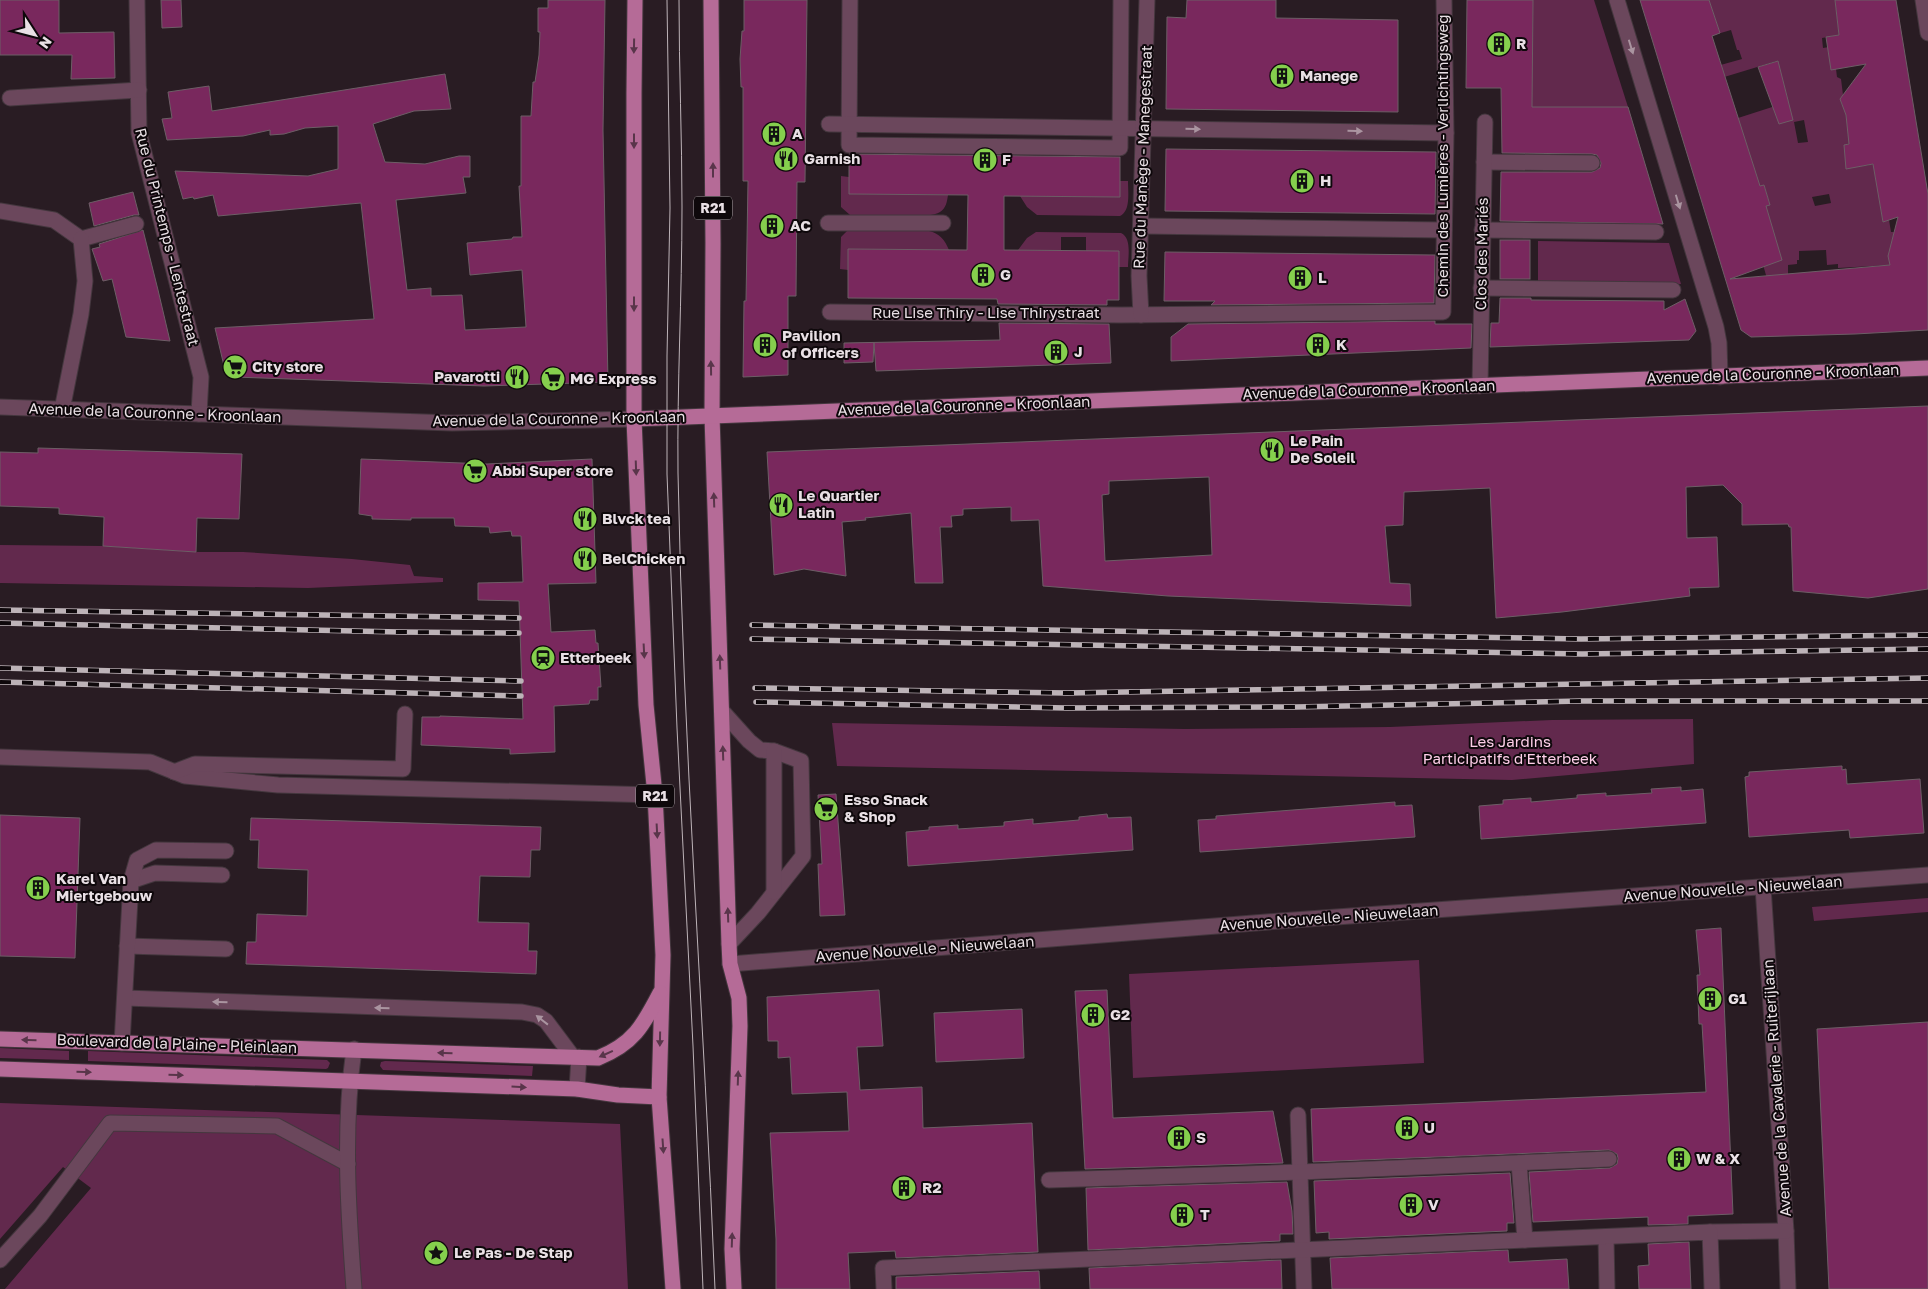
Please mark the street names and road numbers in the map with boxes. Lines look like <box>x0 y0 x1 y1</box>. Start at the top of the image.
street label: Chemin des Lumières - Verlichtingsweg <box>1433 14 1451 298</box>
street label: Rue du Manège - Manegestraat <box>1129 45 1155 269</box>
street label: Rue du Printemps - Lentestraat <box>132 126 204 348</box>
road number: R21 <box>694 197 732 220</box>
street label: Clos des Mariés <box>1471 197 1491 311</box>
street label: Rue Lise Thiry - Lise Thirystraat <box>872 303 1100 321</box>
street label: Avenue de la Couronne - Kroonlaan <box>1646 360 1900 386</box>
street label: Avenue de la Couronne - Kroonlaan <box>1242 376 1496 402</box>
street label: Avenue de la Couronne - Kroonlaan <box>837 392 1091 418</box>
street label: Avenue de la Couronne - Kroonlaan <box>28 399 282 425</box>
street label: Avenue de la Couronne - Kroonlaan <box>432 407 686 429</box>
road number: R21 <box>636 784 674 808</box>
street label: Avenue Nouvelle - Nieuwelaan <box>1623 871 1843 905</box>
street label: Avenue Nouvelle - Nieuwelaan <box>1219 900 1439 934</box>
street label: Avenue Nouvelle - Nieuwelaan <box>815 931 1035 965</box>
street label: Avenue de la Cavalerie - Ruiterijlaan <box>1758 959 1794 1217</box>
street label: Boulevard de la Plaine - Pleinlaan <box>56 1030 298 1056</box>

